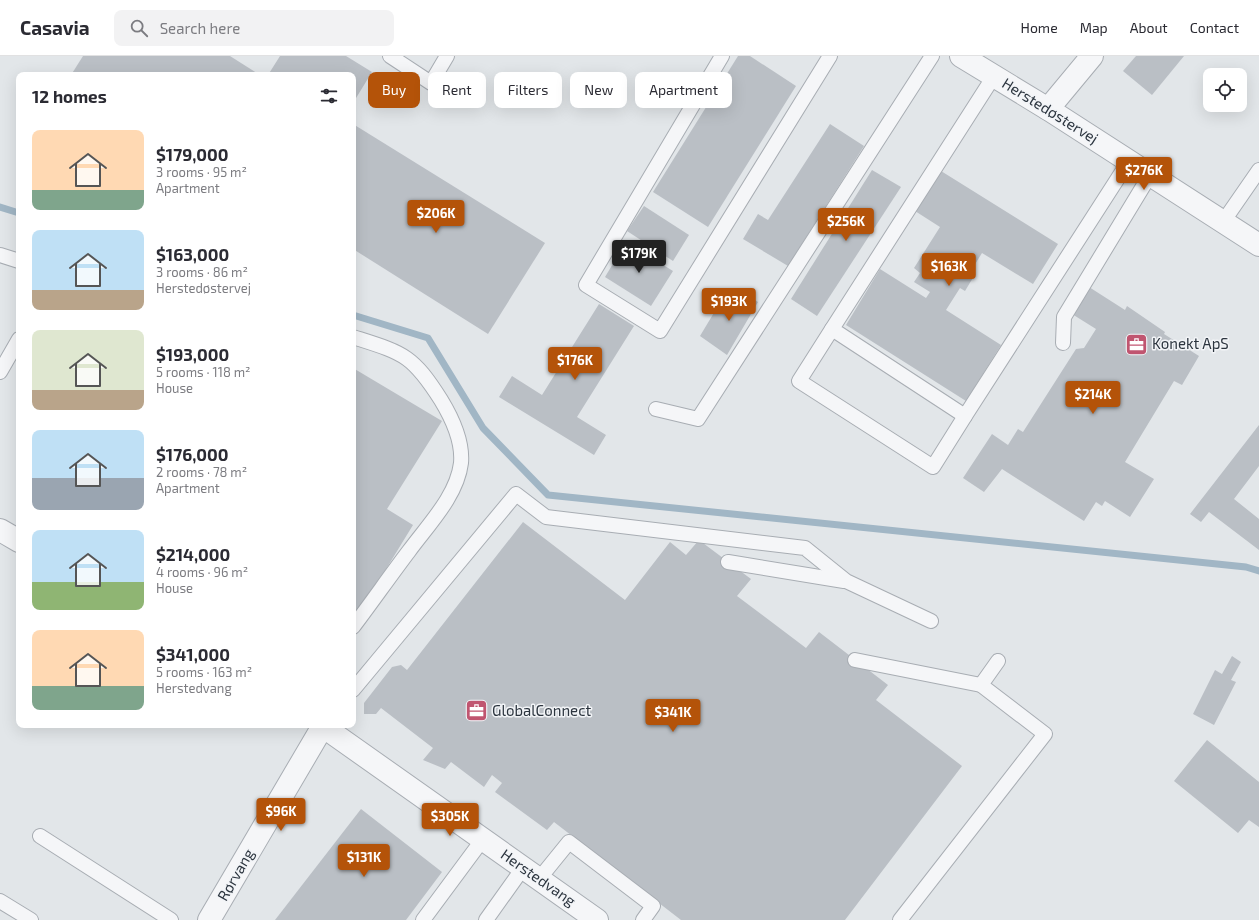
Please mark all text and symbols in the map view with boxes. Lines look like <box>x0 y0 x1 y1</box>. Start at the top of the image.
search box <box>114 10 394 46</box>
text: Casavia <box>20 16 90 39</box>
icon: search <box>128 17 150 39</box>
text: Search here <box>160 19 240 37</box>
text: Home <box>1021 19 1058 36</box>
text: Map <box>1080 19 1108 36</box>
text: About <box>1130 19 1168 36</box>
text: Contact <box>1190 19 1239 36</box>
map controls <box>1203 68 1247 112</box>
button: locate <box>1203 68 1247 112</box>
chip: Buy <box>368 72 420 108</box>
chip: Rent <box>428 72 486 108</box>
chip: Filters <box>494 72 562 108</box>
chip: New <box>570 72 627 108</box>
chip: Apartment <box>635 72 732 108</box>
street label: Herstedøstervej <box>999 73 1102 148</box>
icon: filters <box>318 85 340 107</box>
text: 12 homes <box>32 86 107 106</box>
text: $179,000 <box>156 144 229 164</box>
icon: home <box>64 146 112 194</box>
pin: $276K <box>1116 157 1172 191</box>
text: $276K <box>1125 162 1163 178</box>
text: 3 rooms · 95 m² <box>156 164 247 180</box>
text: Apartment <box>156 180 220 196</box>
pin: $206K <box>408 200 464 234</box>
text: $206K <box>416 205 456 221</box>
pin: $256K <box>818 208 874 242</box>
text: $256K <box>827 213 865 229</box>
pin: $179K <box>611 240 667 274</box>
text: $163,000 <box>156 244 229 264</box>
text: $179K <box>621 245 657 261</box>
icon: home <box>64 246 112 294</box>
pin: $163K <box>921 253 977 287</box>
text: $163K <box>931 258 967 274</box>
text: 3 rooms · 86 m² <box>156 264 248 280</box>
text: Herstedøstervej <box>156 280 251 296</box>
pin: $193K <box>701 288 757 322</box>
text: $193K <box>711 293 747 309</box>
office icon: Konekt ApS <box>1123 331 1149 357</box>
place label: Konekt ApS <box>1152 334 1229 352</box>
text: $193,000 <box>156 344 229 364</box>
icon: home <box>64 346 112 394</box>
pin: $176K <box>547 347 603 381</box>
text: $176K <box>557 352 593 368</box>
text: 5 rooms · 118 m² <box>156 364 250 380</box>
text: House <box>156 380 193 396</box>
pin: $214K <box>1065 381 1121 415</box>
text: $214K <box>1074 386 1112 402</box>
text: $176,000 <box>156 444 229 464</box>
icon: home <box>64 446 112 494</box>
text: 2 rooms · 78 m² <box>156 464 247 480</box>
text: Apartment <box>156 480 220 496</box>
text: $214,000 <box>156 544 230 564</box>
icon: home <box>64 546 112 594</box>
text: 4 rooms · 96 m² <box>156 564 248 580</box>
text: House <box>156 580 193 596</box>
text: $341,000 <box>156 644 230 664</box>
icon: home <box>64 646 112 694</box>
text: 5 rooms · 163 m² <box>156 664 252 680</box>
text: Herstedvang <box>156 680 232 696</box>
office icon: GlobalConnect <box>464 698 490 724</box>
pin: $341K <box>645 699 701 733</box>
place label: GlobalConnect <box>492 701 591 719</box>
text: $341K <box>654 704 692 720</box>
pin: $96K <box>257 798 305 832</box>
text: $96K <box>265 803 297 819</box>
pin: $305K <box>422 803 478 837</box>
text: $305K <box>431 808 469 824</box>
pin: $131K <box>336 844 392 878</box>
street label: Rørvang <box>213 845 257 904</box>
street label: Herstedvang <box>498 845 580 910</box>
text: $131K <box>347 849 381 865</box>

